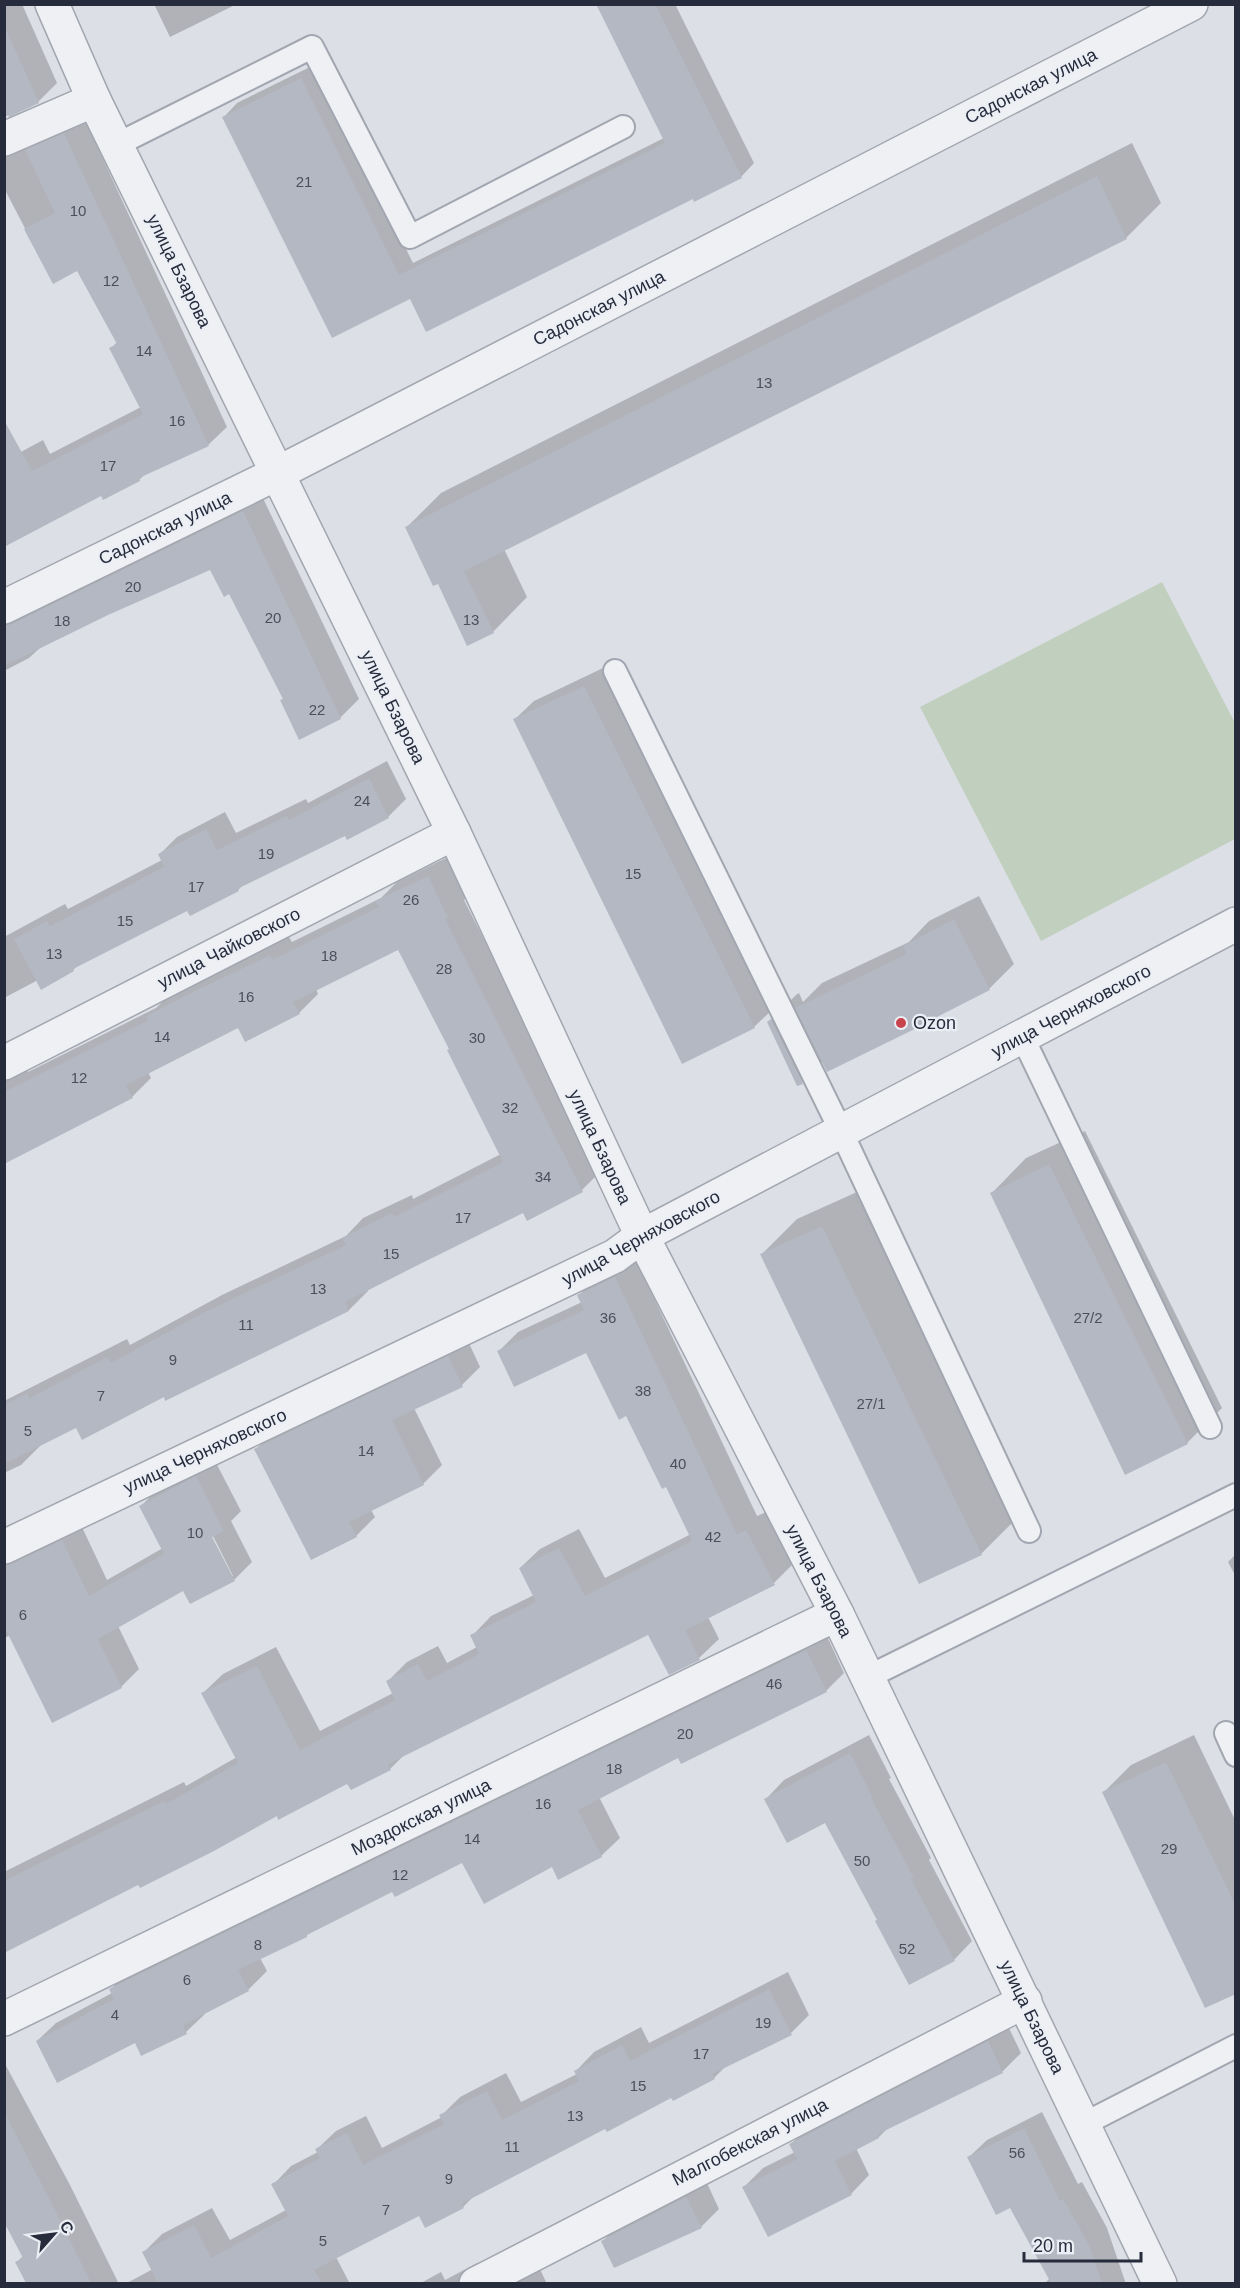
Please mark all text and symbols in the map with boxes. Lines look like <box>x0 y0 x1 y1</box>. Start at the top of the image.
street label: Садонская улица <box>962 44 1101 128</box>
house number: 21 <box>296 173 312 190</box>
house number: 10 <box>70 202 86 219</box>
street label: улица Бзарова <box>143 211 216 332</box>
street label: Садонская улица <box>530 266 669 350</box>
house number: 12 <box>103 272 119 289</box>
house number: 14 <box>136 342 152 359</box>
house number: 13 <box>756 374 772 391</box>
house number: 16 <box>169 412 185 429</box>
house number: 17 <box>100 457 116 474</box>
street label: Садонская улица <box>95 487 236 569</box>
house number: 20 <box>125 578 141 595</box>
house number: 20 <box>265 609 281 626</box>
house number: 13 <box>463 611 479 628</box>
house number: 18 <box>54 612 70 629</box>
street label: улица Бзарова <box>357 647 430 768</box>
house number: 22 <box>309 701 325 718</box>
house number: 24 <box>354 792 370 809</box>
house number: 19 <box>258 845 274 862</box>
house number: 15 <box>625 865 641 882</box>
house number: 17 <box>188 878 204 895</box>
house number: 26 <box>403 891 419 908</box>
street label: улица Чайковского <box>154 903 304 993</box>
house number: 15 <box>117 912 133 929</box>
house number: 13 <box>46 945 62 962</box>
house number: 18 <box>321 947 337 964</box>
house number: 28 <box>436 960 452 977</box>
street label: улица Черняховского <box>988 960 1154 1062</box>
house number: 16 <box>238 988 254 1005</box>
place label: Ozon <box>913 1013 956 1033</box>
marker: Ozon <box>894 1016 908 1030</box>
house number: 14 <box>154 1028 170 1045</box>
house number: 30 <box>469 1029 485 1046</box>
house number: 12 <box>71 1069 87 1086</box>
street label: улица Бзарова <box>565 1087 636 1208</box>
house number: 32 <box>502 1099 518 1116</box>
house number: 34 <box>535 1168 551 1185</box>
street label: улица Черняховского <box>558 1186 724 1290</box>
house number: 17 <box>455 1209 471 1226</box>
house number: 15 <box>383 1245 399 1262</box>
house number: 13 <box>310 1280 326 1297</box>
house number: 36 <box>600 1309 616 1326</box>
house number: 27/2 <box>1073 1309 1103 1326</box>
house number: 11 <box>238 1316 254 1333</box>
house number: 9 <box>169 1351 177 1368</box>
house number: 38 <box>635 1382 651 1399</box>
house number: 7 <box>97 1387 105 1404</box>
house number: 27/1 <box>856 1395 886 1412</box>
street label: улица Черняховского <box>120 1404 290 1498</box>
house number: 5 <box>24 1422 32 1439</box>
house number: 14 <box>358 1442 374 1459</box>
house number: 40 <box>670 1455 686 1472</box>
street label: улица Бзарова <box>782 1521 856 1642</box>
house number: 10 <box>187 1524 203 1541</box>
house number: 42 <box>705 1528 721 1545</box>
house number: 6 <box>19 1606 27 1623</box>
house number: 46 <box>766 1675 782 1692</box>
house number: 20 <box>677 1725 693 1742</box>
house number: 18 <box>606 1760 622 1777</box>
street label: Моздокская улица <box>348 1774 495 1860</box>
house number: 16 <box>535 1795 551 1812</box>
house number: 14 <box>464 1830 480 1847</box>
house number: 29 <box>1161 1840 1177 1857</box>
house number: 50 <box>854 1852 870 1869</box>
house number: 12 <box>392 1866 408 1883</box>
house number: 8 <box>254 1936 262 1953</box>
house number: 52 <box>899 1940 915 1957</box>
street label: улица Бзарова <box>996 1957 1069 2078</box>
house number: 6 <box>183 1971 191 1988</box>
house number: 4 <box>111 2006 119 2023</box>
house number: 19 <box>755 2014 771 2031</box>
house number: 17 <box>693 2045 709 2062</box>
house number: 15 <box>630 2077 646 2094</box>
street label: Малгобекская улица <box>669 2094 832 2190</box>
house number: 13 <box>567 2107 583 2124</box>
house number: 11 <box>504 2138 520 2155</box>
house number: 56 <box>1009 2144 1025 2161</box>
house number: 9 <box>445 2170 453 2187</box>
house number: 7 <box>382 2201 390 2218</box>
north arrow <box>24 2204 84 2264</box>
text: С <box>57 2218 77 2237</box>
scale bar <box>1024 2225 1141 2263</box>
house number: 5 <box>319 2232 327 2249</box>
text: 20 m <box>1033 2236 1073 2256</box>

